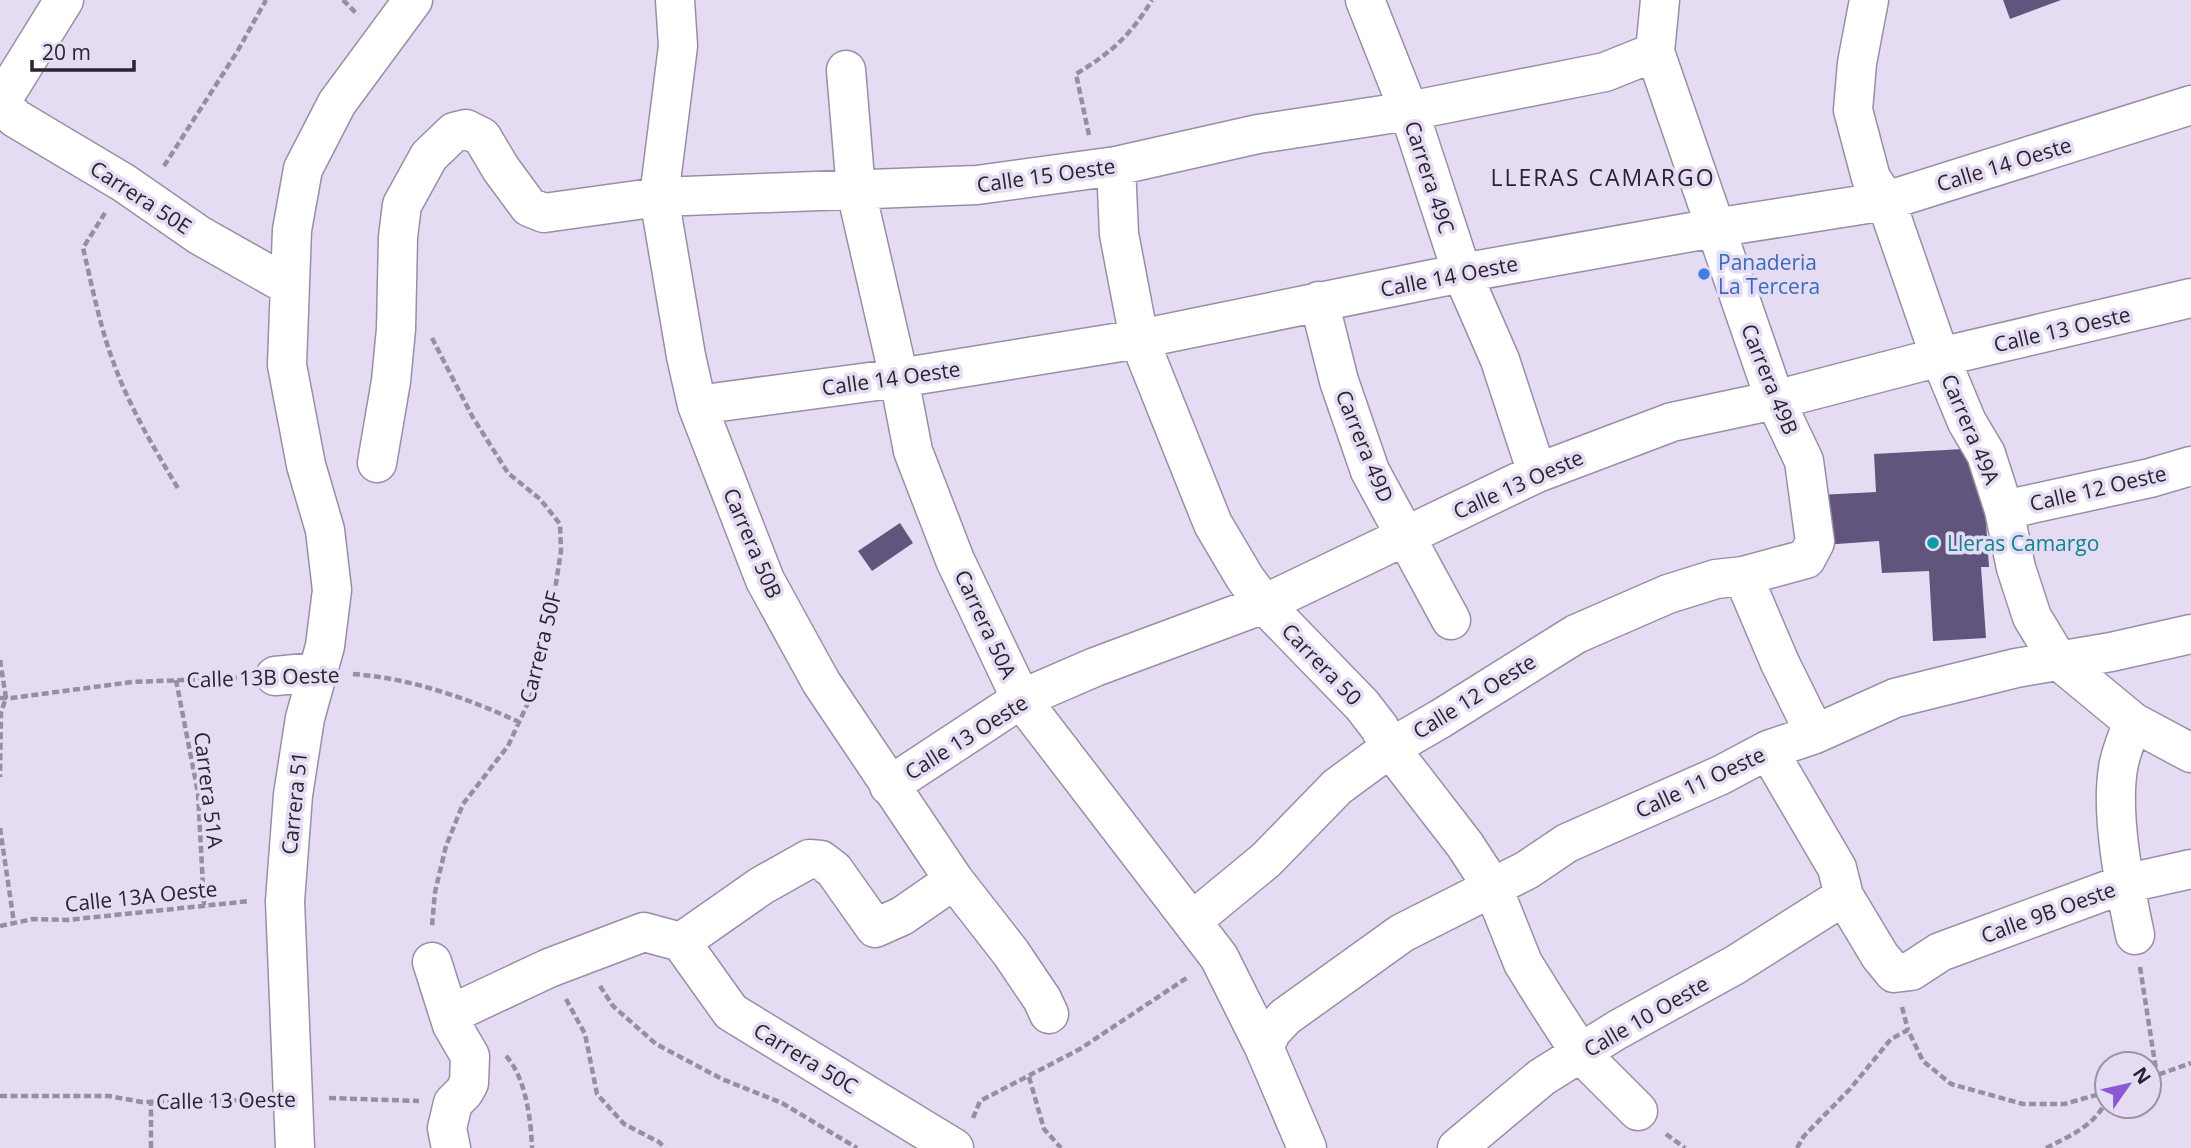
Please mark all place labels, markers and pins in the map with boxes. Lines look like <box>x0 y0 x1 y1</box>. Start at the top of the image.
place label: Panaderia La Tercera <box>1718 248 1820 300</box>
marker: Panaderia La Tercera <box>1696 266 1712 282</box>
place label: Lleras Camargo <box>1947 529 2099 557</box>
marker: Lleras Camargo <box>1925 535 1941 551</box>

